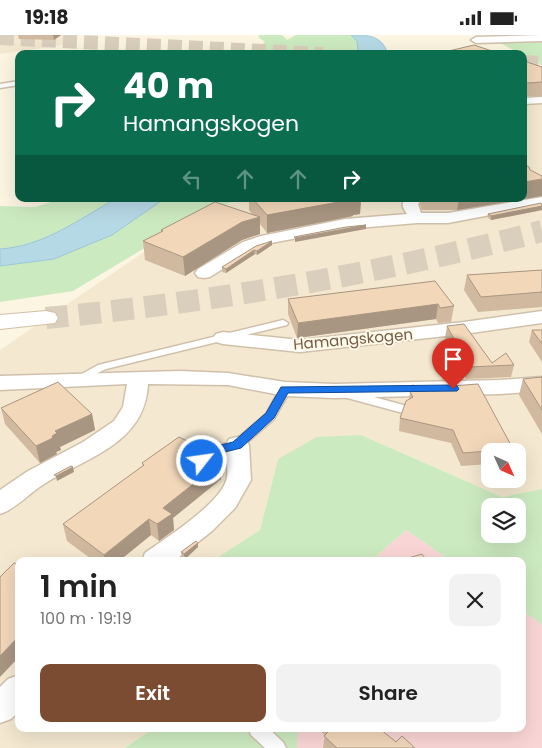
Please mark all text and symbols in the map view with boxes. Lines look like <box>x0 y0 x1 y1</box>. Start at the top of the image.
text: 19:18 <box>25 4 69 31</box>
text: 40 m <box>123 61 214 110</box>
icon: right <box>40 70 105 135</box>
text: Hamangskogen <box>123 108 299 139</box>
icon: left <box>178 165 206 193</box>
icon: ahead <box>231 165 259 193</box>
icon: ahead <box>284 165 312 193</box>
icon: right <box>337 165 365 193</box>
street label: Hamangskogen <box>292 323 414 355</box>
pin <box>432 338 474 389</box>
icon: arrive <box>439 345 467 373</box>
position arrow <box>175 434 227 486</box>
north arrow <box>481 443 526 487</box>
map controls <box>481 443 526 543</box>
button: layers <box>481 498 526 543</box>
text: 1 min <box>40 565 118 608</box>
button: close <box>449 574 501 626</box>
text: 100 m · 19:19 <box>40 607 132 630</box>
button: Exit <box>40 664 266 722</box>
button: Share <box>276 664 501 722</box>

